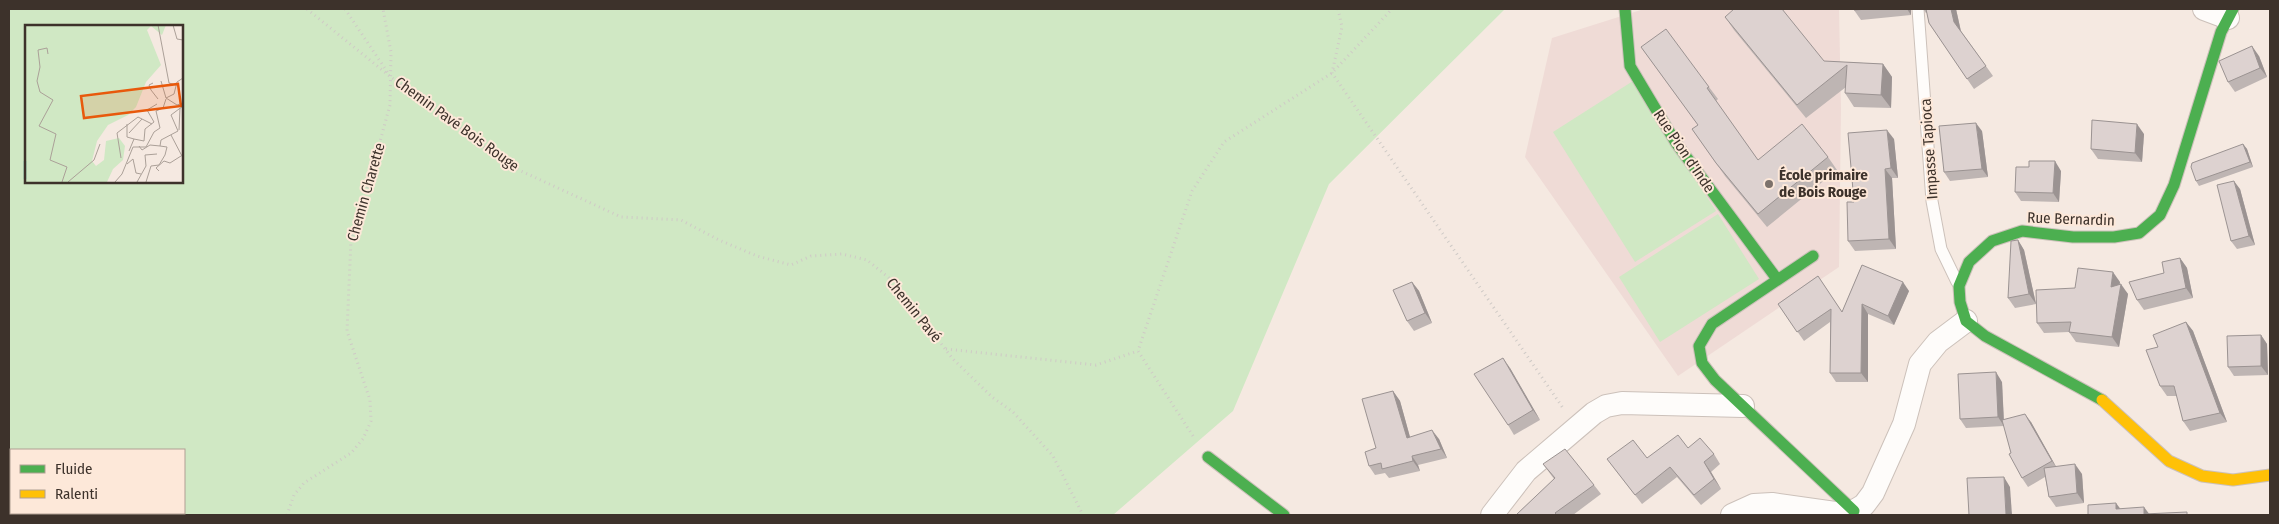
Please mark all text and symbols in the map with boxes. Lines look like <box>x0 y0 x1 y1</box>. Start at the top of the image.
inset map <box>25 25 182 182</box>
street label: Chemin Pavé Bois Rouge <box>391 73 523 175</box>
street label: Impasse Tapioca <box>1917 98 1941 200</box>
street label: Rue Pion d'Inde <box>1650 106 1718 196</box>
street label: Chemin Charette <box>343 141 389 243</box>
place label: École primaire de Bois Rouge <box>1779 166 1868 201</box>
marker: École primaire de Bois Rouge <box>1763 178 1775 190</box>
street label: Rue Bernardin <box>2027 208 2115 230</box>
street label: Chemin Pavé <box>883 274 945 346</box>
legend <box>10 449 185 514</box>
text: Fluide <box>55 460 92 478</box>
text: Ralenti <box>55 485 98 503</box>

